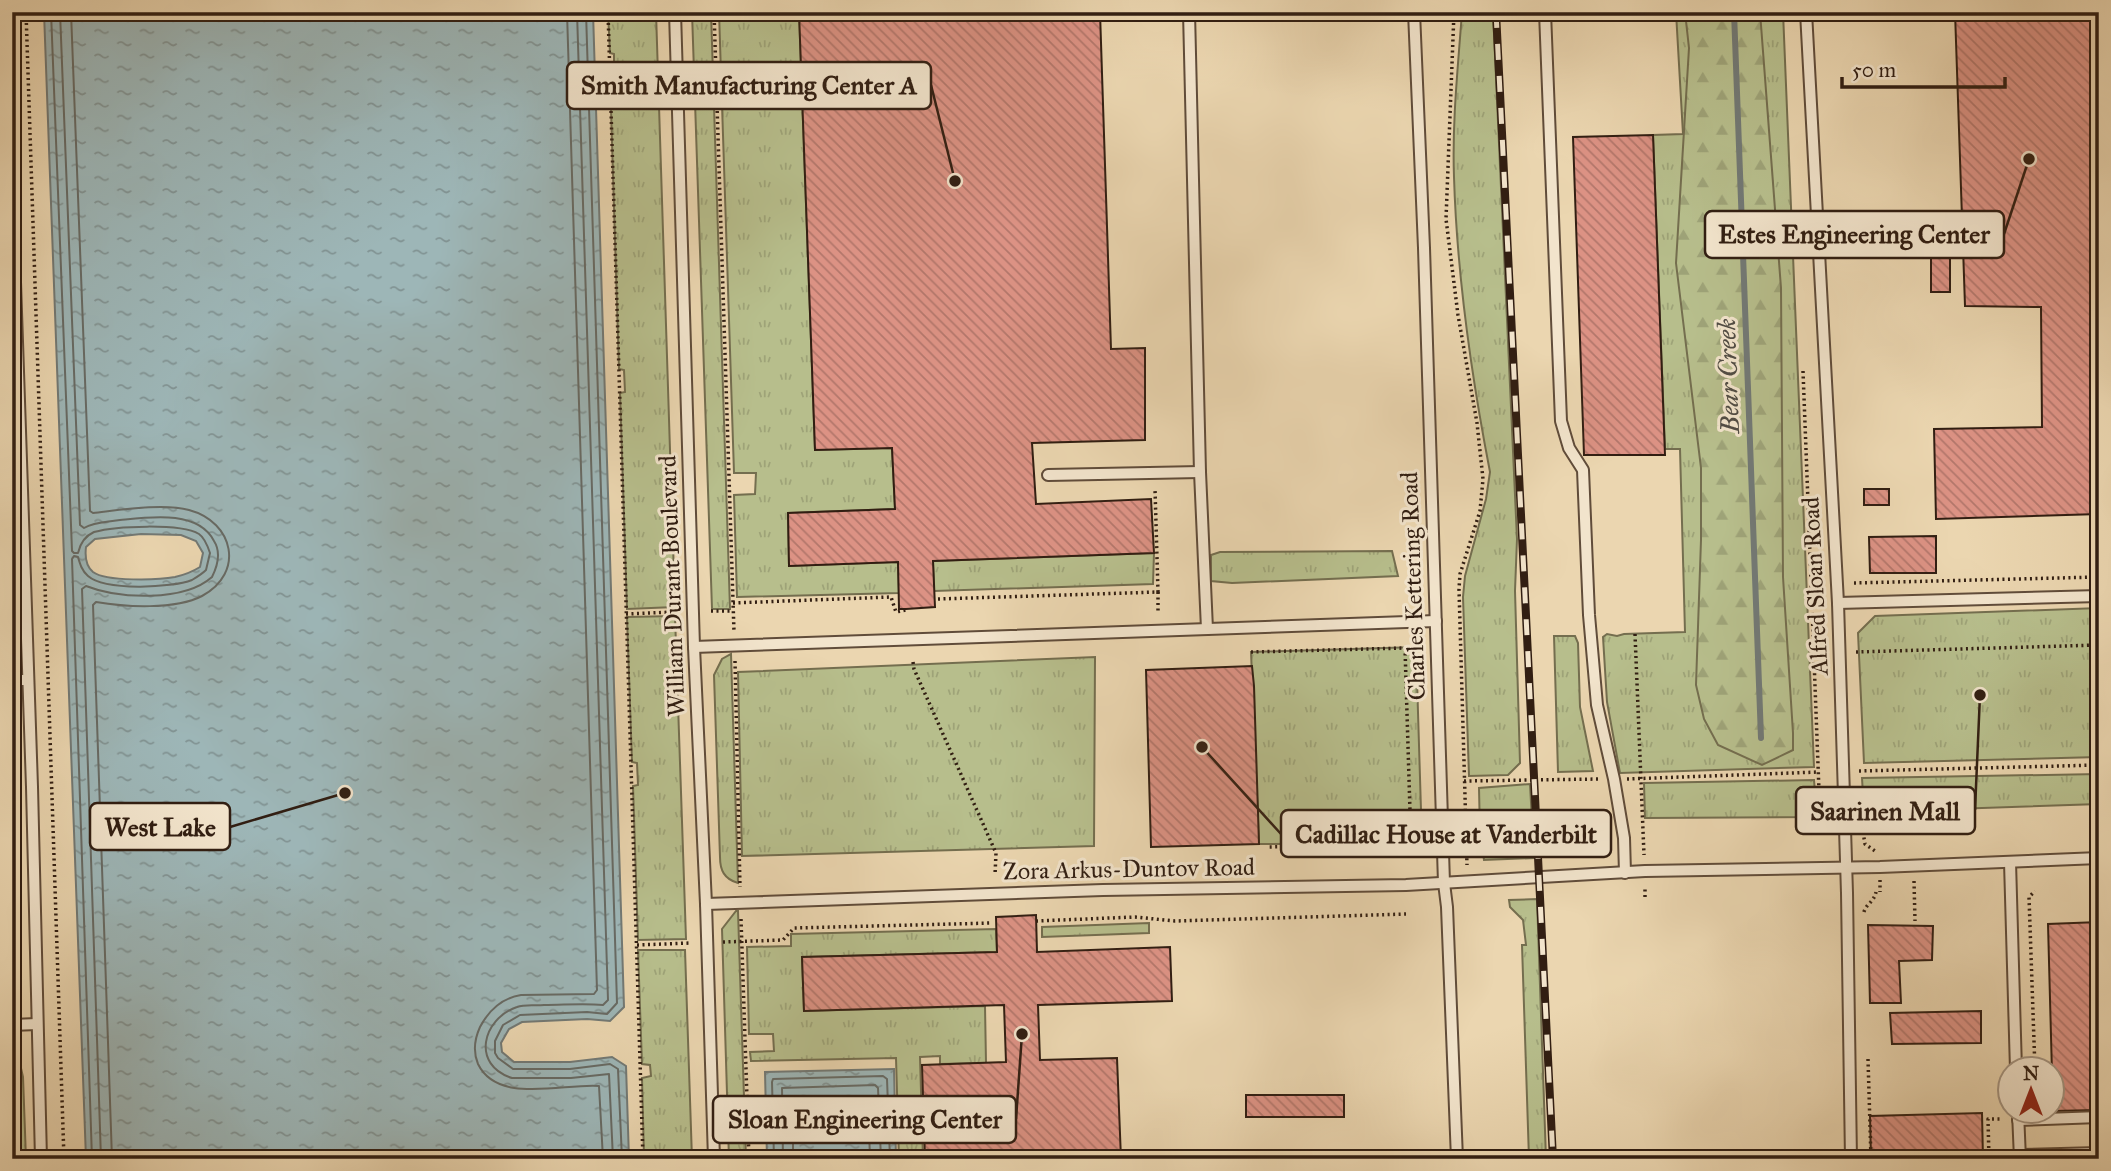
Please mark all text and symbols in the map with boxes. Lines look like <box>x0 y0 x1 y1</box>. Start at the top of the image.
scale bar <box>1842 46 2004 90</box>
text: 50 m <box>1852 57 1897 83</box>
callout: Smith Manufacturing Center A <box>567 62 931 109</box>
text: Smith Manufacturing Center A <box>581 69 918 102</box>
callout: Estes Engineering Center <box>1705 211 2004 258</box>
text: Estes Engineering Center <box>1718 218 1991 251</box>
water label: Bear Creek <box>1710 318 1746 435</box>
street label: William Durant Boulevard <box>652 455 692 717</box>
street label: Charles Kettering Road <box>1394 471 1432 701</box>
street label: Alfred Sloan Road <box>1795 496 1835 677</box>
callout: Saarinen Mall <box>1796 787 1975 834</box>
text: Saarinen Mall <box>1810 795 1961 827</box>
callout: West Lake <box>90 803 230 850</box>
callout: Cadillac House at Vanderbilt <box>1281 810 1611 857</box>
text: West Lake <box>104 811 216 843</box>
text: Cadillac House at Vanderbilt <box>1295 818 1598 850</box>
street label: Zora Arkus-Duntov Road <box>1003 852 1255 886</box>
north arrow <box>1996 1056 2066 1126</box>
text: N <box>2023 1062 2039 1085</box>
callout: Sloan Engineering Center <box>713 1096 1016 1143</box>
text: Sloan Engineering Center <box>728 1103 1003 1136</box>

